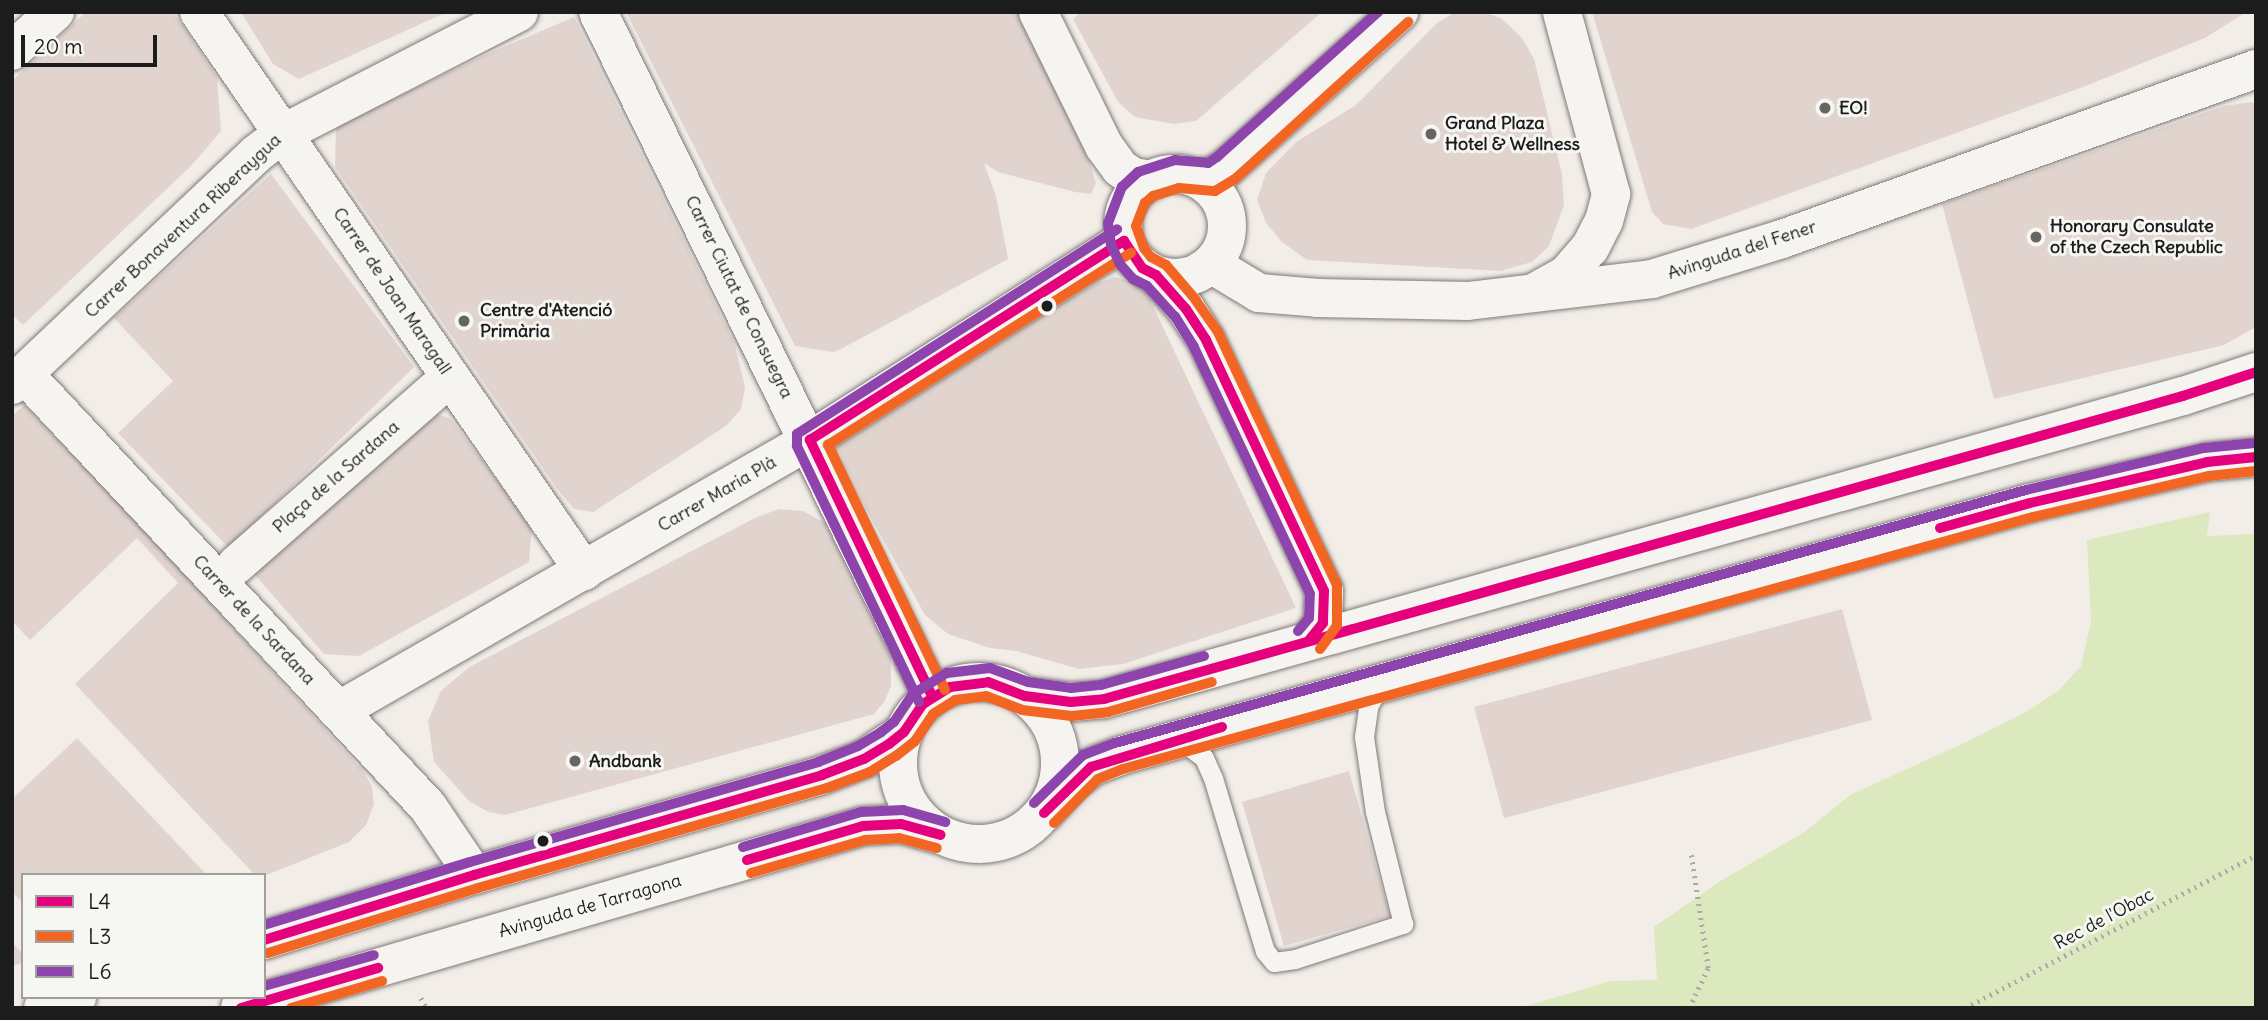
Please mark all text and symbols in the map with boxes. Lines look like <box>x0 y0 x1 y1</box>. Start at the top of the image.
scale bar <box>24 21 161 65</box>
text: 20 m <box>34 33 83 60</box>
place label: EO! <box>1839 97 1868 119</box>
marker: EO! <box>1817 100 1833 116</box>
place label: Grand Plaza Hotel & Wellness <box>1445 113 1580 156</box>
marker: Grand Plaza Hotel & Wellness <box>1423 126 1439 142</box>
street label: Carrer Bonaventura Riberaygua <box>80 129 286 323</box>
street label: Carrer Ciutat de Consuegra <box>680 192 798 402</box>
street label: Carrer de Joan Maragall <box>328 203 456 379</box>
street label: Avinguda del Fener <box>1665 216 1819 284</box>
place label: Honorary Consulate of the Czech Republic <box>2050 216 2223 258</box>
marker: Honorary Consulate of the Czech Republic <box>2028 229 2044 245</box>
unlabelled marker <box>1040 299 1054 313</box>
place label: Centre d'Atenció Primària <box>480 300 612 342</box>
marker: Centre d'Atenció Primària <box>454 311 474 331</box>
street label: Plaça de la Sardana <box>268 416 404 538</box>
street label: Carrer Maria Plà <box>654 451 780 537</box>
street label: Carrer de la Sardana <box>188 551 320 689</box>
place label: Andbank <box>589 750 661 772</box>
marker: Andbank <box>567 753 583 769</box>
unlabelled marker <box>536 834 550 848</box>
street label: Avinguda de Tarragona <box>496 870 684 942</box>
legend <box>21 873 266 999</box>
street label: Rec de l'Obac <box>2051 884 2157 954</box>
text: L4 <box>88 888 111 915</box>
text: L3 <box>88 923 111 950</box>
text: L6 <box>88 958 112 985</box>

